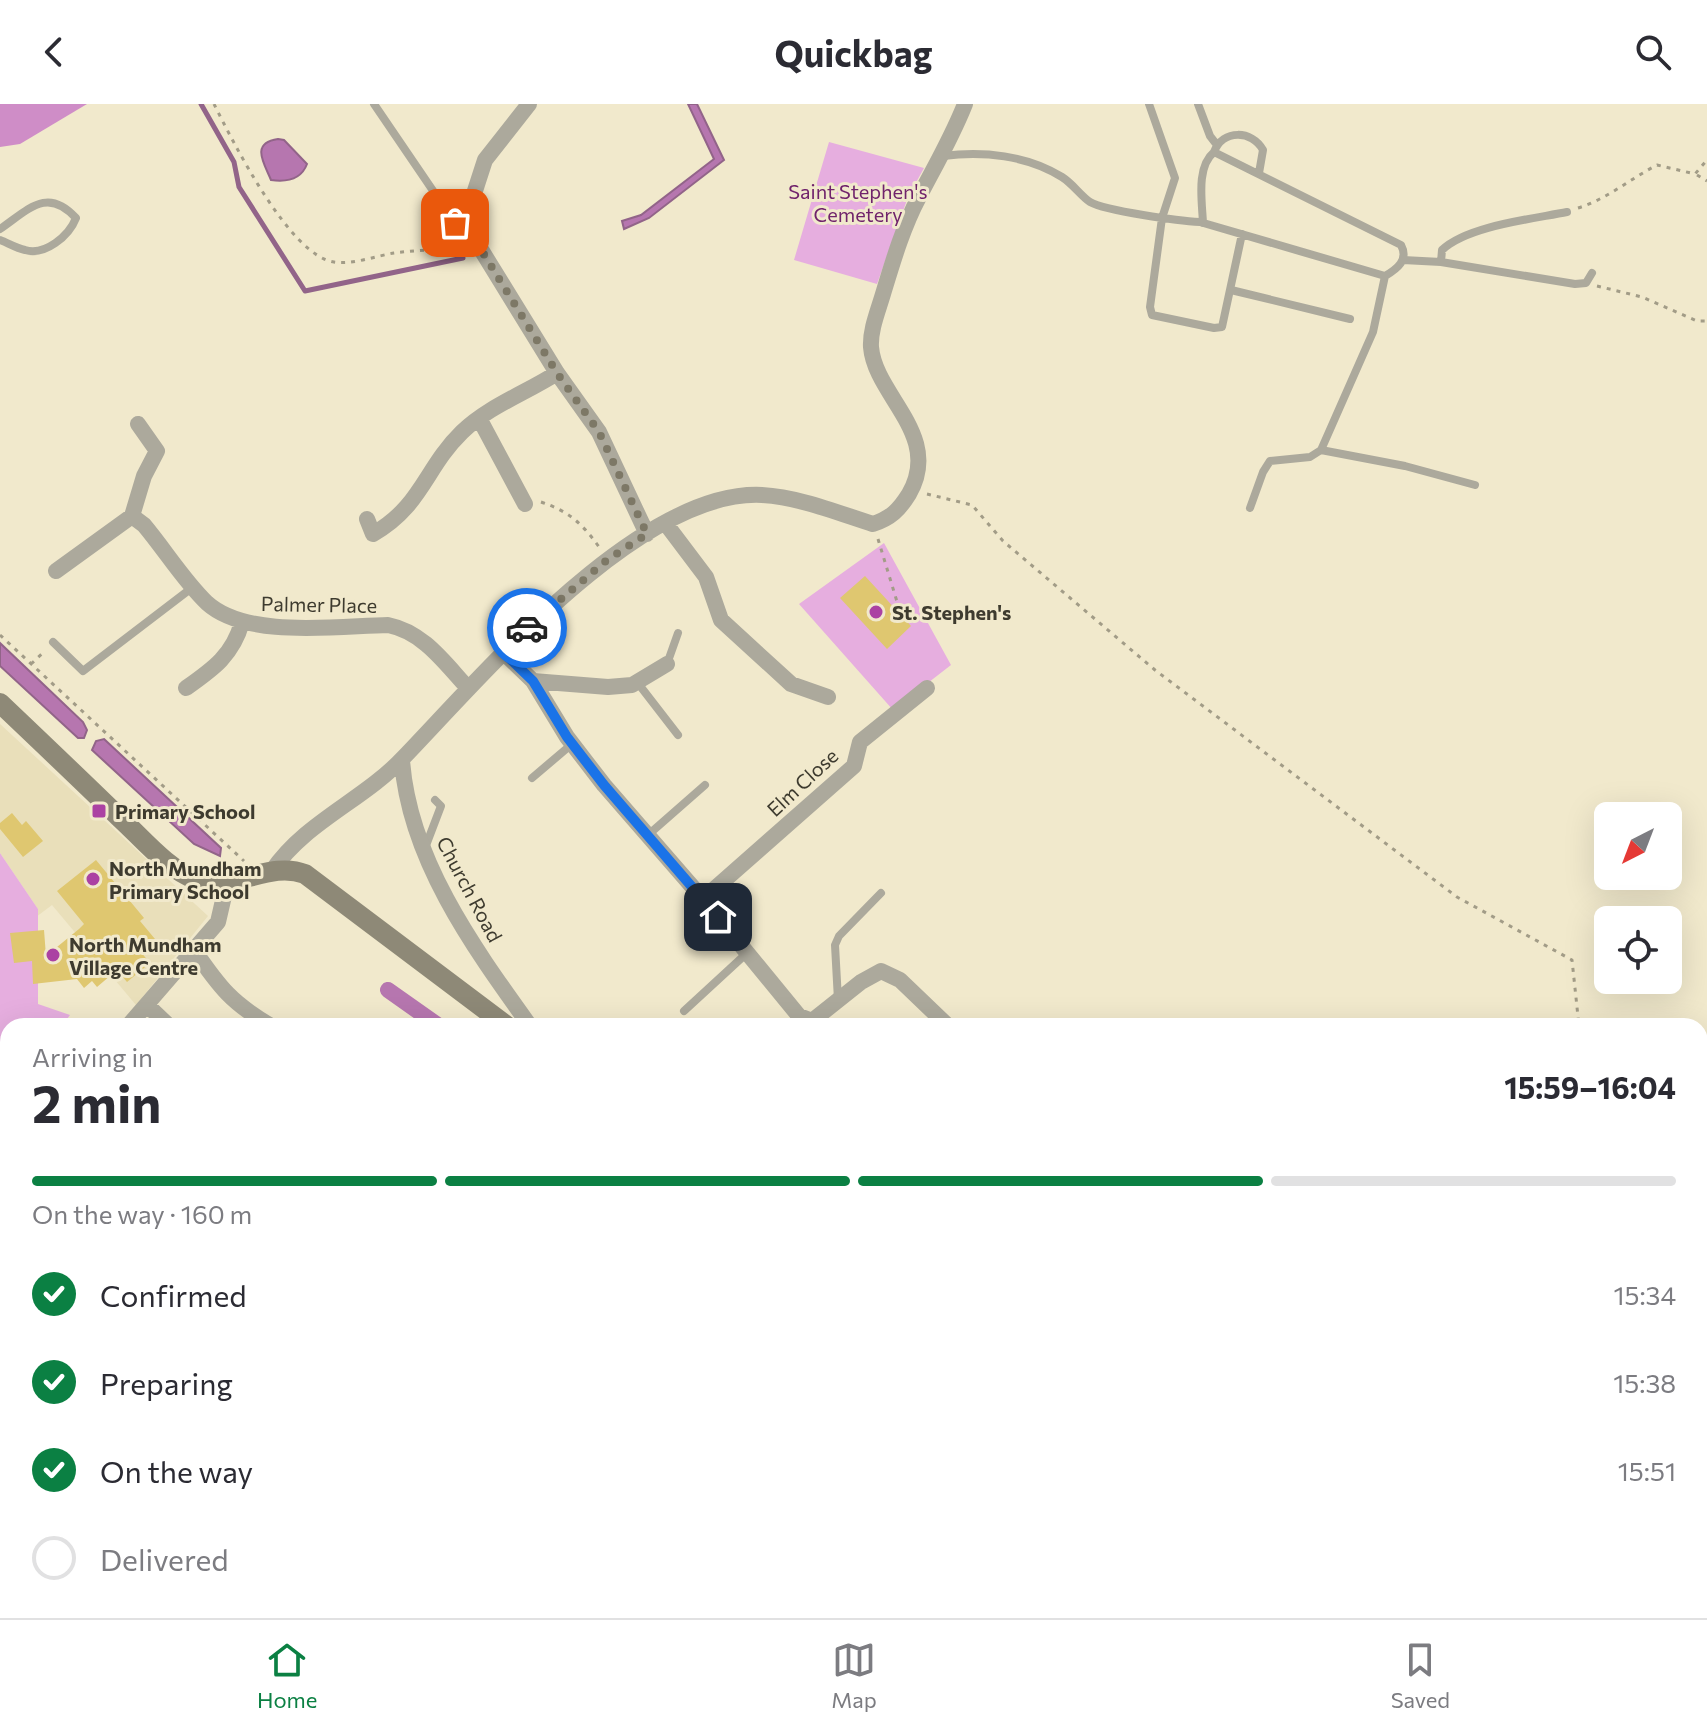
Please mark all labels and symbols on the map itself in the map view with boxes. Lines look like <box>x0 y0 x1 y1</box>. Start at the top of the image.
park label: Saint Stephen's Cemetery <box>788 179 928 226</box>
pin <box>421 189 489 257</box>
courier <box>487 588 567 668</box>
street label: Palmer Place <box>261 591 377 617</box>
place label: St. Stephen's <box>892 600 1011 624</box>
marker: St. Stephen's <box>867 603 885 621</box>
street label: Elm Close <box>761 743 843 821</box>
place label: Primary School <box>115 799 255 823</box>
marker: Primary School <box>90 802 108 820</box>
north arrow <box>1594 802 1682 890</box>
street label: Church Road <box>432 832 508 946</box>
place label: North Mundham Primary School <box>109 856 261 903</box>
marker: North Mundham Primary School <box>84 870 102 888</box>
pin <box>684 883 752 951</box>
place label: North Mundham Village Centre <box>69 932 221 979</box>
marker: North Mundham Village Centre <box>44 946 62 964</box>

